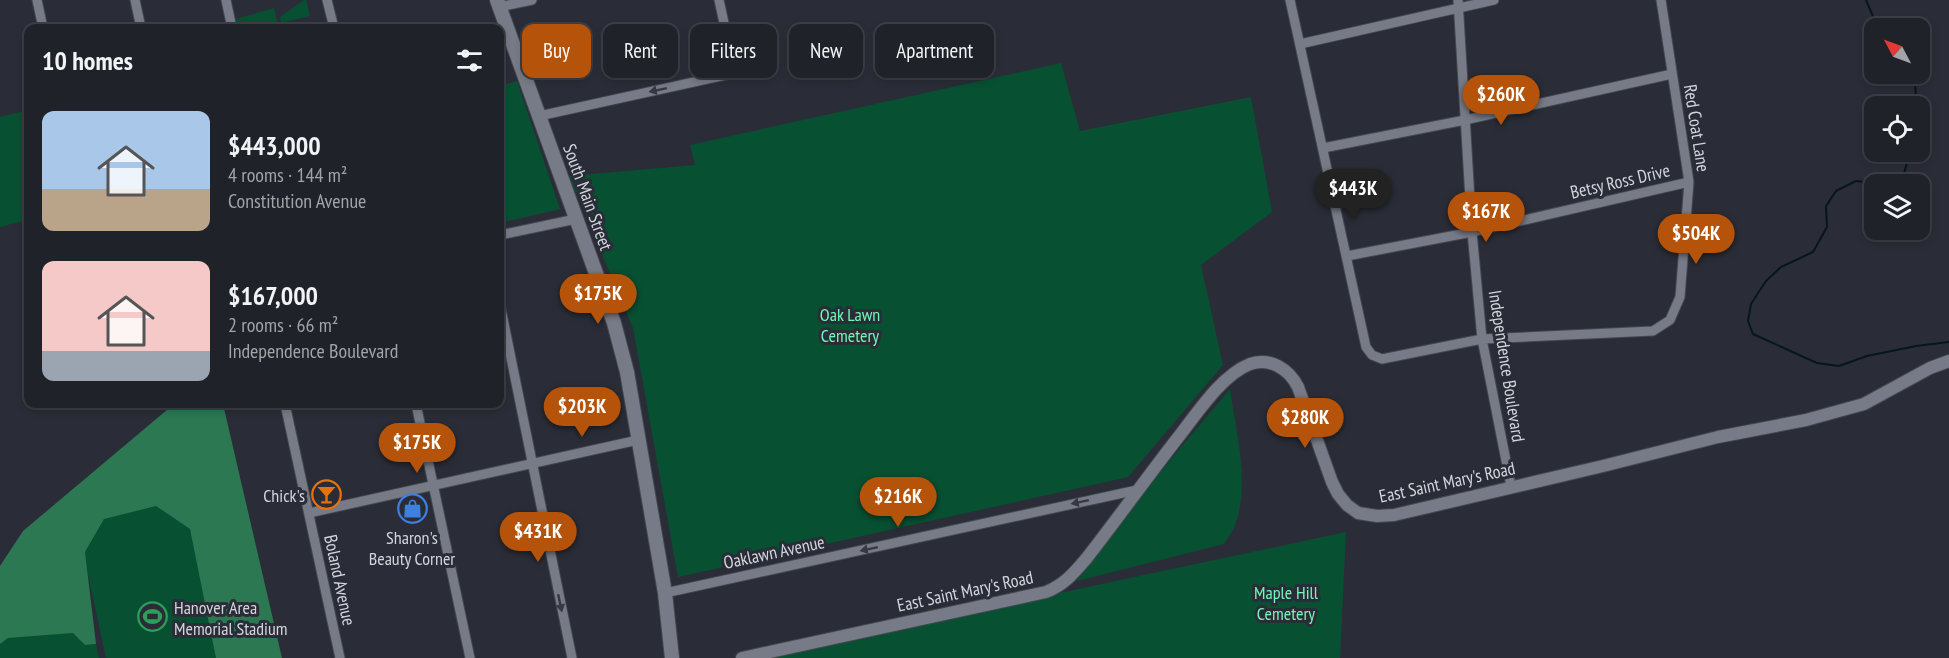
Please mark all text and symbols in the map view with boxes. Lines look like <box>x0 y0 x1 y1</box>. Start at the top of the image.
north arrow <box>1864 18 1930 84</box>
map controls <box>1864 18 1930 240</box>
chip: Buy <box>522 24 591 78</box>
chip: Rent <box>603 24 678 78</box>
chip: Filters <box>690 24 777 78</box>
chip: New <box>789 24 863 78</box>
chip: Apartment <box>875 24 994 78</box>
text: 10 homes <box>42 44 133 77</box>
icon: filters <box>453 44 486 77</box>
pin: $260K <box>1459 75 1543 126</box>
text: $260K <box>1477 81 1525 107</box>
street label: Red Coat Lane <box>1679 83 1715 173</box>
one-way arrow <box>648 86 667 95</box>
button: locate <box>1864 96 1930 162</box>
text: $443,000 <box>228 129 321 162</box>
icon: home <box>90 135 162 207</box>
street label: South Main Street <box>558 141 618 253</box>
street label: Betsy Ross Drive <box>1568 158 1672 204</box>
text: 4 rooms · 144 m² <box>228 162 347 188</box>
pin: $443K <box>1311 169 1395 220</box>
button: layers <box>1864 174 1930 240</box>
text: $443K <box>1329 175 1377 201</box>
text: Constitution Avenue <box>228 188 366 214</box>
pin: $167K <box>1444 192 1528 243</box>
text: $167K <box>1462 198 1510 224</box>
pin: $504K <box>1654 214 1738 265</box>
text: $504K <box>1672 220 1720 246</box>
pin: $175K <box>556 274 640 325</box>
text: $167,000 <box>228 279 318 312</box>
text: $175K <box>574 280 622 306</box>
icon: home <box>90 285 162 357</box>
street label: Independence Boulevard <box>1484 289 1530 443</box>
park label: Oak Lawn Cemetery <box>820 303 880 347</box>
text: 2 rooms · 66 m² <box>228 312 338 338</box>
text: Independence Boulevard <box>228 338 398 364</box>
pin: $203K <box>540 387 624 438</box>
text: $203K <box>558 393 606 419</box>
pin: $280K <box>1263 398 1347 449</box>
text: $280K <box>1281 404 1329 430</box>
pin: $175K <box>375 423 459 474</box>
text: $175K <box>393 429 441 455</box>
street label: East Saint Mary's Road <box>1377 456 1517 508</box>
pin: $216K <box>856 477 940 528</box>
bar icon: Chick's <box>310 479 342 511</box>
text: $216K <box>874 483 922 509</box>
place label: Chick's <box>263 484 305 507</box>
shop icon: Sharon's Beauty Corner <box>396 492 428 524</box>
one-way arrow <box>1070 498 1089 507</box>
pin: $431K <box>496 512 580 563</box>
text: $431K <box>514 518 562 544</box>
place label: Sharon's Beauty Corner <box>369 526 455 570</box>
street label: Oaklawn Avenue <box>721 530 827 574</box>
street label: Boland Avenue <box>319 533 361 627</box>
one-way arrow <box>859 544 878 554</box>
street label: East Saint Mary's Road <box>895 565 1035 617</box>
park label: Maple Hill Cemetery <box>1254 581 1319 625</box>
one-way arrow <box>556 593 565 612</box>
place label: Hanover Area Memorial Stadium <box>174 596 288 640</box>
sports icon: Hanover Area Memorial Stadium <box>137 601 169 633</box>

